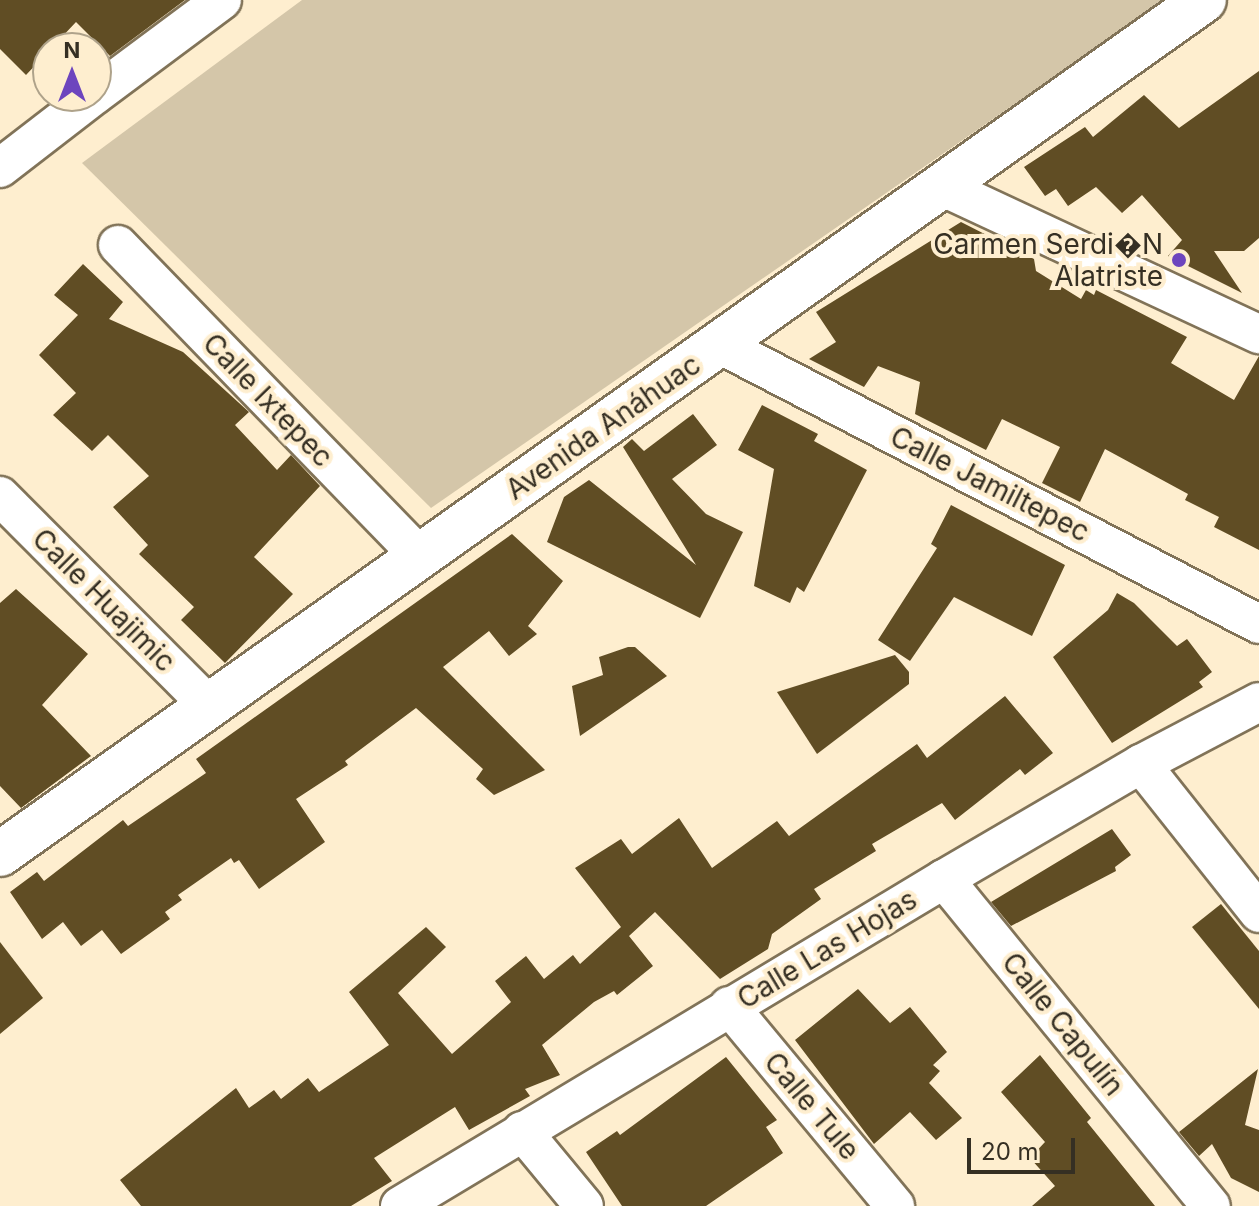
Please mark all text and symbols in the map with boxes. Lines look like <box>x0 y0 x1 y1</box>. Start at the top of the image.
north arrow <box>32 32 112 112</box>
text: N <box>64 37 80 63</box>
place label: Carmen Serdi�N Alatriste <box>933 227 1163 293</box>
marker: Carmen Serdi�N Alatriste <box>1170 251 1188 269</box>
street label: Calle Ixtepec <box>196 326 340 474</box>
street label: Avenida Anáhuac <box>499 347 707 507</box>
street label: Calle Jamiltepec <box>885 419 1095 549</box>
street label: Calle Huajimic <box>26 522 182 678</box>
street label: Calle Las Hojas <box>731 882 923 1016</box>
street label: Calle Capulín <box>995 946 1131 1102</box>
street label: Calle Tule <box>757 1046 867 1166</box>
scale bar <box>971 1122 1079 1172</box>
text: 20 m <box>981 1137 1039 1166</box>

